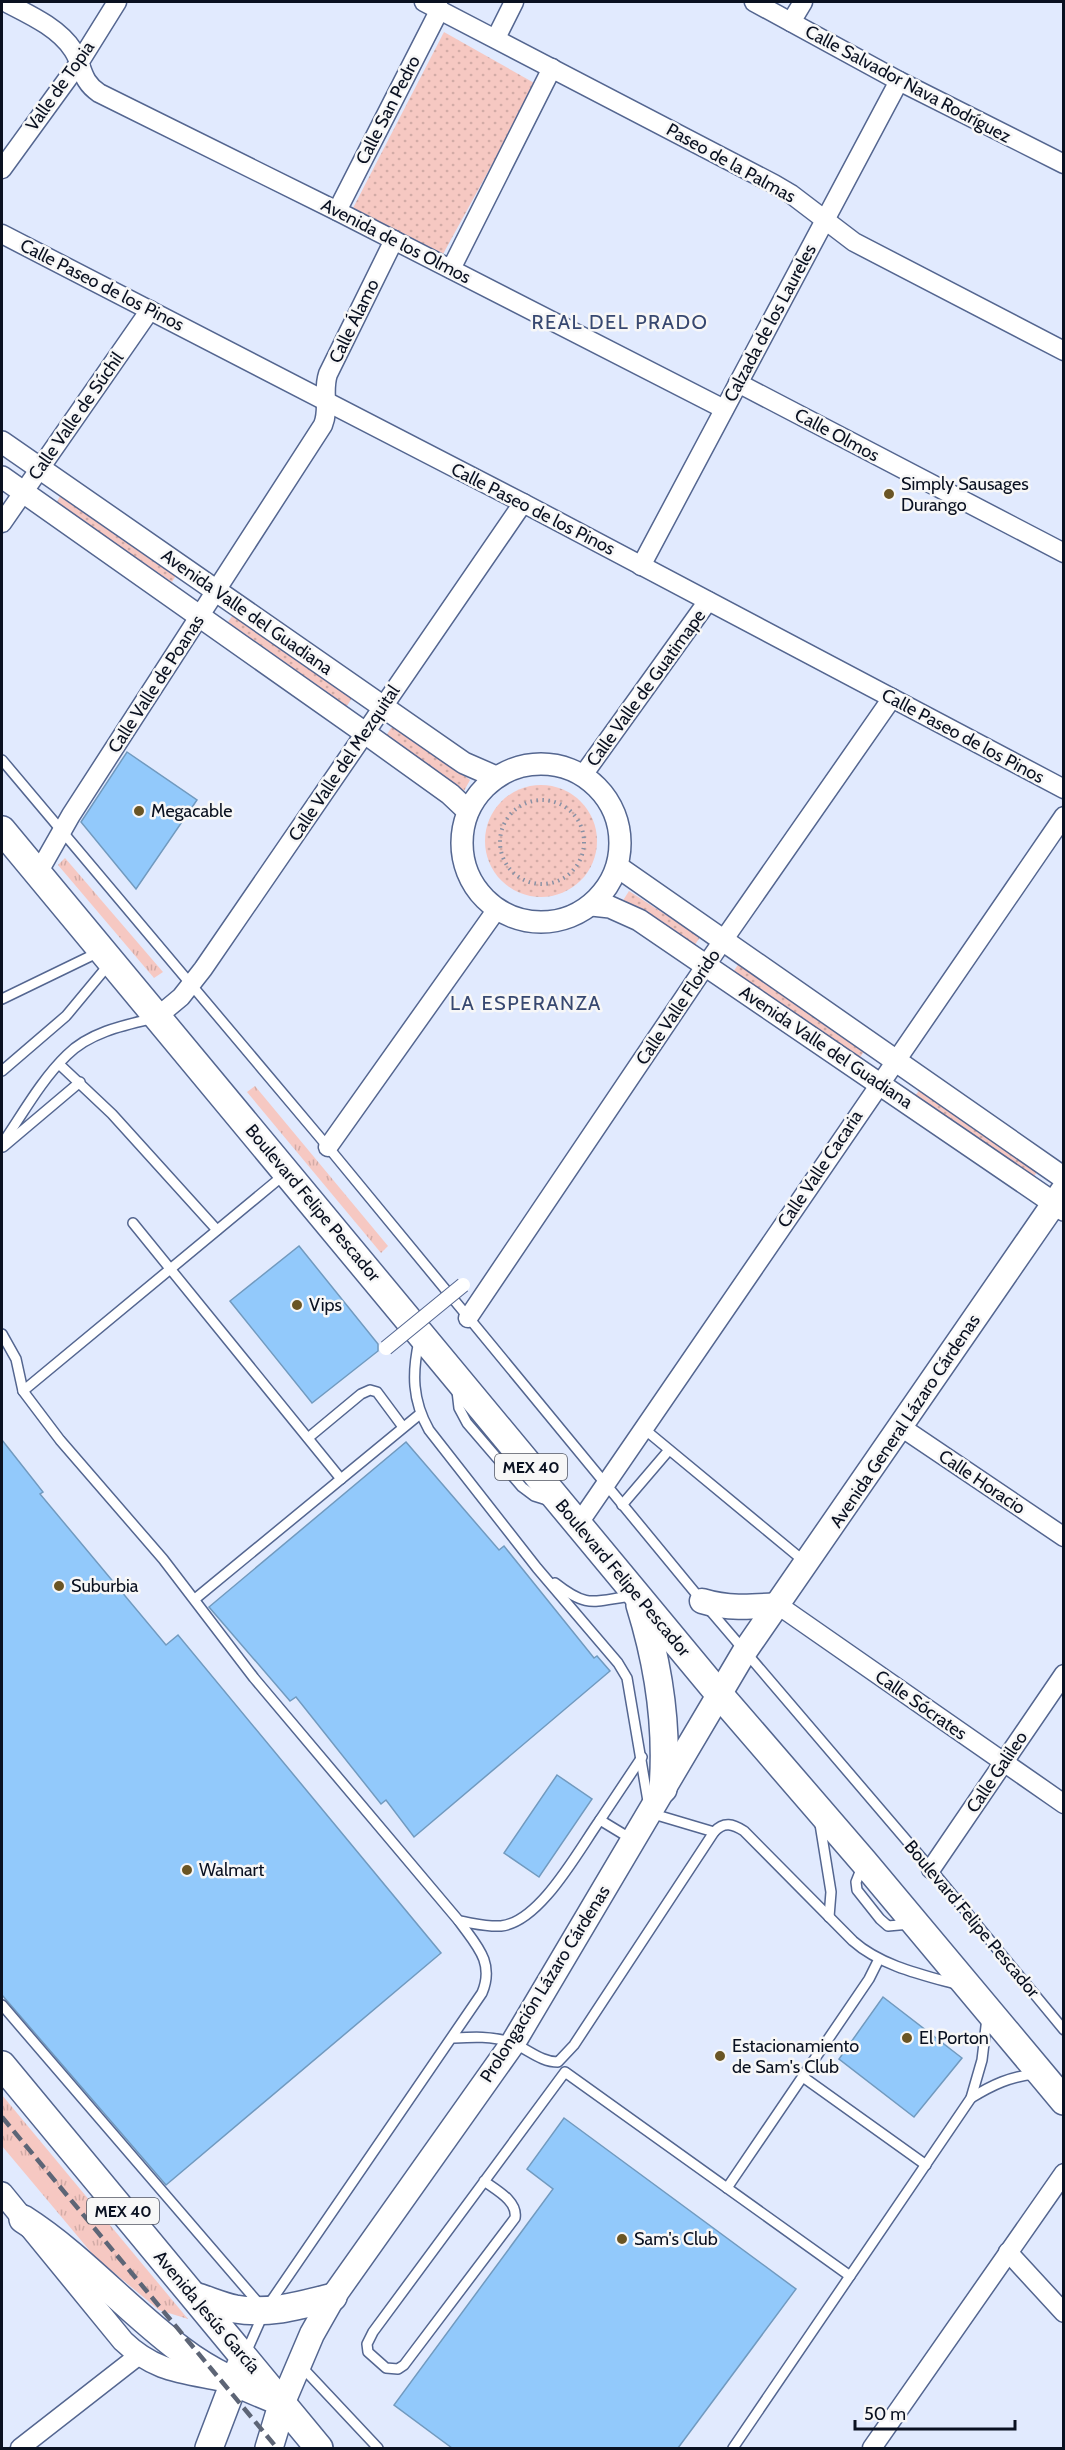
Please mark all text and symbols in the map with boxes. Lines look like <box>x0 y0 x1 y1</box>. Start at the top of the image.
street label: Calle Salvador Nava Rodríguez <box>801 20 1015 148</box>
street label: Valle de Topia <box>21 37 99 135</box>
street label: Calle San Pedro <box>351 52 425 168</box>
street label: Paseo de la Palmas <box>663 118 799 208</box>
street label: Avenida de los Olmos <box>318 194 474 288</box>
street label: Calle Paseo de los Pinos <box>16 234 188 336</box>
street label: Calzada de los Laureles <box>719 240 821 406</box>
street label: Calle Álamo <box>324 275 384 367</box>
district label: REAL DEL PRADO <box>532 310 708 334</box>
street label: Calle Valle de Súchil <box>24 347 129 484</box>
street label: Calle Olmos <box>791 404 883 466</box>
street label: Calle Paseo de los Pinos <box>447 458 619 560</box>
place label: Simply Sausages Durango <box>901 473 1029 516</box>
marker: Simply Sausages Durango <box>882 487 896 501</box>
street label: Avenida Valle del Guadiana <box>157 544 337 680</box>
street label: Calle Valle de Guatimape <box>582 605 710 771</box>
street label: Calle Valle de Poanas <box>103 611 209 757</box>
street label: Calle Valle del Mezquital <box>284 680 405 845</box>
street label: Calle Paseo de los Pinos <box>878 684 1048 788</box>
place label: Megacable <box>151 800 232 822</box>
marker: Megacable <box>132 804 146 818</box>
street label: Calle Valle Florido <box>631 945 725 1069</box>
street label: Avenida Valle del Guadiana <box>735 981 917 1113</box>
district label: LA ESPERANZA <box>450 991 602 1015</box>
street label: Calle Valle Cacaria <box>773 1106 868 1232</box>
street label: Boulevard Felipe Pescador <box>241 1120 385 1286</box>
place label: Vips <box>309 1294 342 1316</box>
marker: Vips <box>290 1298 304 1312</box>
street label: Avenida General Lázaro Cárdenas <box>825 1310 985 1532</box>
street label: Calle Horacio <box>934 1445 1030 1519</box>
road number: MEX 40 <box>495 1454 567 1480</box>
street label: Boulevard Felipe Pescador <box>551 1495 695 1661</box>
place label: Suburbia <box>71 1575 139 1597</box>
marker: Suburbia <box>52 1579 66 1593</box>
street label: Calle Sócrates <box>871 1665 971 1745</box>
street label: Calle Galileo <box>962 1727 1032 1817</box>
street label: Boulevard Felipe Pescador <box>900 1836 1044 2002</box>
place label: Walmart <box>199 1859 264 1881</box>
marker: Walmart <box>180 1863 194 1877</box>
street label: Prolongación Lázaro Cárdenas <box>475 1882 615 2086</box>
place label: El Porton <box>919 2027 989 2049</box>
marker: El Porton <box>900 2031 914 2045</box>
place label: Estacionamiento de Sam's Club <box>732 2035 859 2078</box>
marker: Estacionamiento de Sam's Club <box>713 2049 727 2063</box>
road number: MEX 40 <box>87 2198 159 2224</box>
place label: Sam's Club <box>634 2228 718 2250</box>
marker: Sam's Club <box>615 2232 629 2246</box>
street label: Avenida Jesús García <box>149 2246 265 2378</box>
scale bar <box>855 2393 1016 2431</box>
text: 50 m <box>864 2403 906 2425</box>

